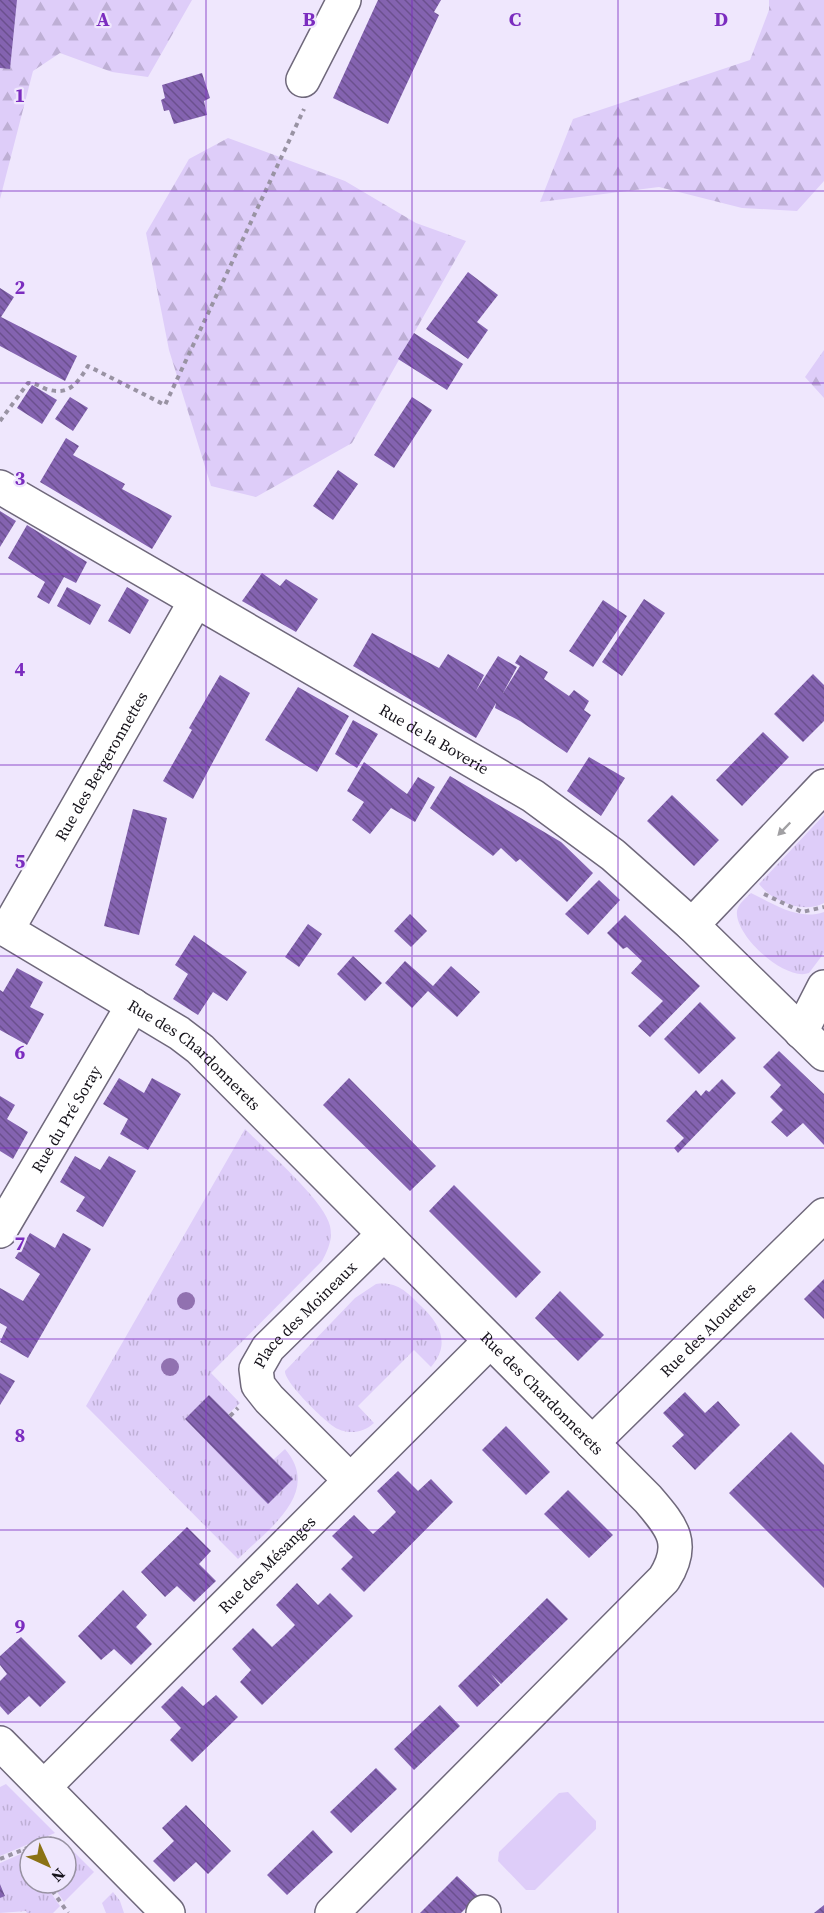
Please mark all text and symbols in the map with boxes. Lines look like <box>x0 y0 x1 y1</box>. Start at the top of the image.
text: A <box>96 5 110 33</box>
text: B <box>302 5 316 33</box>
text: C <box>509 5 521 33</box>
text: D <box>714 5 728 33</box>
text: 1 <box>15 81 25 109</box>
text: 2 <box>15 273 26 301</box>
text: 3 <box>15 464 26 492</box>
text: 4 <box>15 655 26 683</box>
street label: Rue des Bergeronnettes <box>49 687 153 845</box>
street label: Rue de la Boverie <box>375 698 493 779</box>
one-way arrow <box>777 821 791 835</box>
text: 5 <box>15 847 26 875</box>
street label: Rue des Chardonnerets <box>124 994 266 1115</box>
text: 6 <box>15 1038 26 1066</box>
street label: Rue du Pré Soray <box>26 1061 106 1177</box>
text: 7 <box>15 1229 26 1257</box>
street label: Place des Moineaux <box>248 1256 362 1372</box>
street label: Rue des Alouettes <box>655 1277 760 1382</box>
street label: Rue des Chardonnerets <box>476 1326 609 1459</box>
text: 8 <box>15 1421 25 1449</box>
street label: Rue des Mésanges <box>213 1511 320 1618</box>
text: 9 <box>15 1612 26 1640</box>
north arrow <box>18 1835 78 1895</box>
text: N <box>46 1864 71 1888</box>

